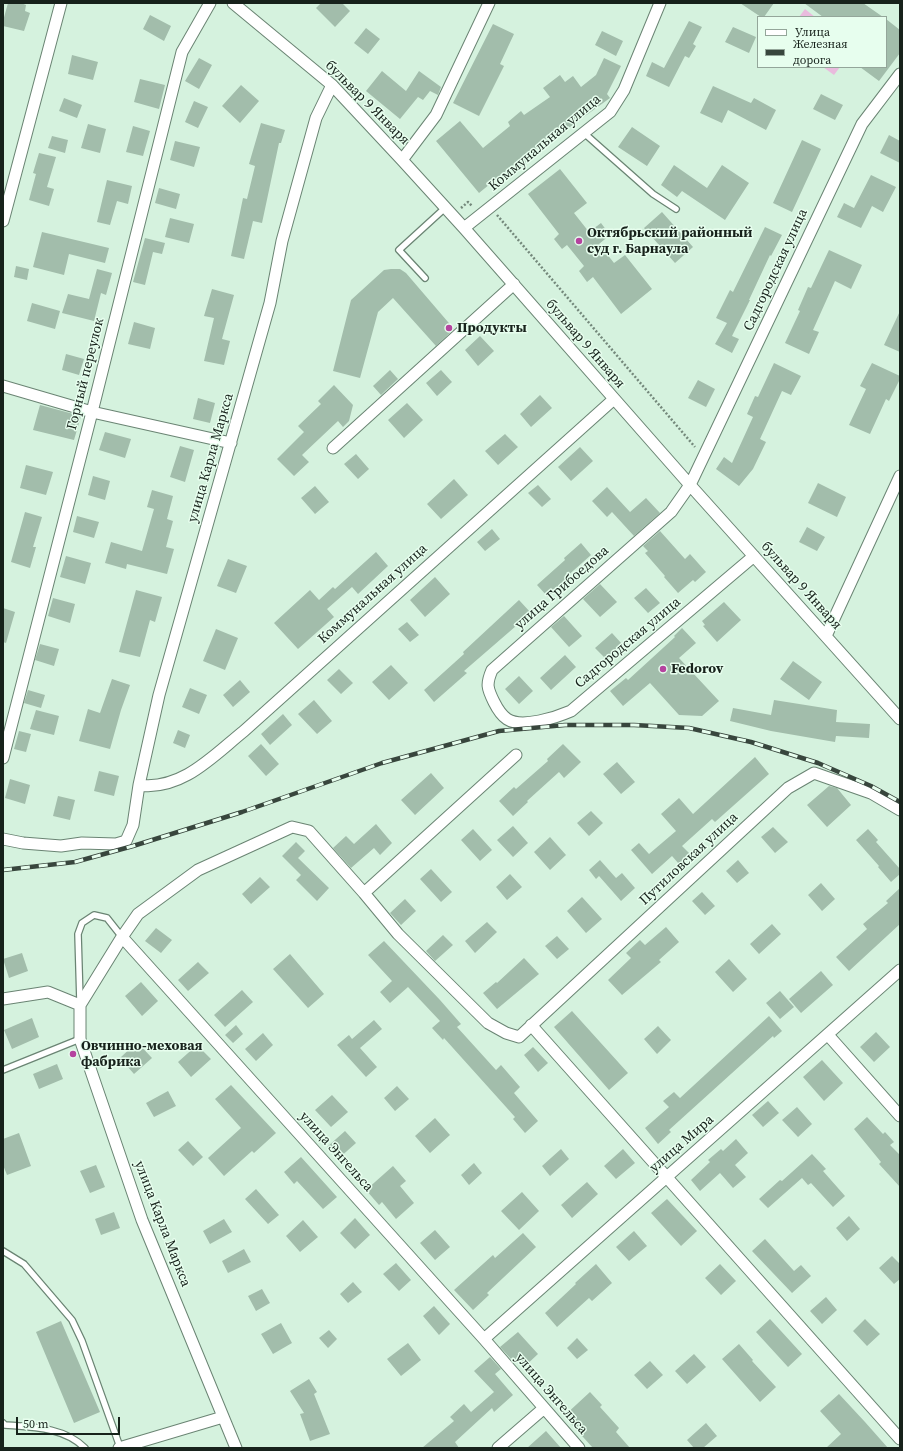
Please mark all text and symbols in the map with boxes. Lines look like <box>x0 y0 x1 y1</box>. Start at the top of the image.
legend <box>757 16 887 68</box>
text: Улица <box>795 24 830 40</box>
text: Железная дорога <box>793 36 848 68</box>
street label: бульвар 9 Января <box>321 57 413 149</box>
street label: Коммунальная улица <box>485 91 605 195</box>
street label: Садгородская улица <box>740 206 812 334</box>
place label: Октябрьский районный суд г. Барнаула <box>587 225 752 258</box>
marker: Октябрьский районный суд г. Барнаула <box>574 236 584 246</box>
street label: бульвар 9 Января <box>542 296 628 392</box>
street label: Горный переулок <box>64 316 108 432</box>
place label: Продукты <box>457 320 527 336</box>
marker: Продукты <box>444 323 454 333</box>
street label: улица Карла Маркса <box>184 391 238 525</box>
street label: бульвар 9 Января <box>757 539 845 633</box>
street label: Коммунальная улица <box>315 540 431 648</box>
street label: улица Грибоедова <box>512 543 612 633</box>
street label: Садгородская улица <box>572 594 684 692</box>
place label: Fedorov <box>671 661 723 677</box>
marker: Fedorov <box>658 664 668 674</box>
street label: Путиловская улица <box>636 809 742 909</box>
place label: Овчинно-меховая фабрика <box>81 1038 203 1070</box>
marker: Овчинно-меховая фабрика <box>68 1049 78 1059</box>
street label: улица Энгельса <box>296 1108 376 1196</box>
street label: улица Мира <box>647 1112 717 1176</box>
street label: улица Карла Маркса <box>130 1159 194 1289</box>
street label: улица Энгельса <box>511 1350 591 1438</box>
scale bar <box>18 1409 122 1435</box>
text: 50 m <box>23 1416 49 1432</box>

